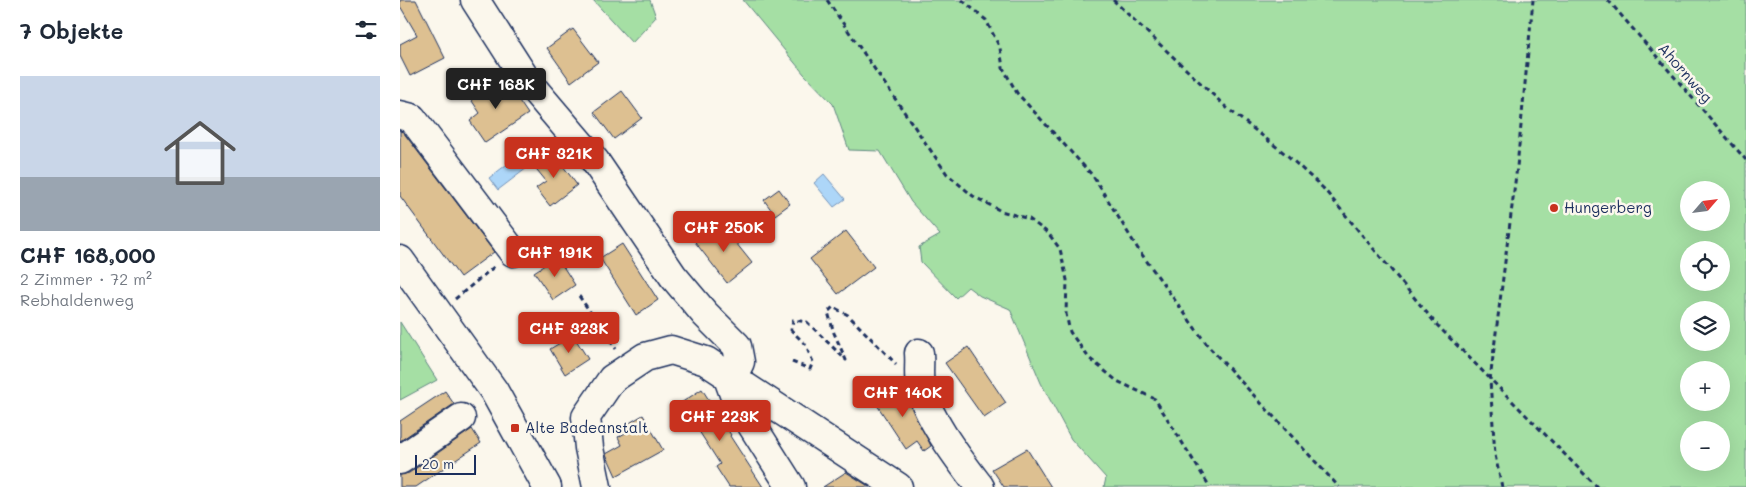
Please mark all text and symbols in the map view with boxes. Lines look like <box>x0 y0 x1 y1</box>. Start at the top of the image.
icon: filters <box>352 16 380 44</box>
text: 7 Objekte <box>20 17 123 44</box>
street label: Ahornweg <box>1654 38 1718 107</box>
pin: CHF 168K <box>444 68 548 110</box>
text: CHF 168K <box>457 73 535 94</box>
icon: home <box>155 108 245 198</box>
pin: CHF 321K <box>502 136 606 179</box>
text: CHF 321K <box>516 142 592 163</box>
north arrow <box>1680 181 1730 231</box>
map controls <box>1680 181 1730 471</box>
place label: Hungerberg <box>1564 197 1652 217</box>
marker: Hungerberg <box>1548 202 1560 214</box>
pin: CHF 250K <box>672 210 776 253</box>
text: CHF 250K <box>684 216 764 237</box>
pin: CHF 191K <box>503 236 607 278</box>
text: CHF 168,000 <box>20 241 156 268</box>
text: CHF 191K <box>517 241 593 262</box>
button: locate <box>1680 241 1730 291</box>
text: 2 Zimmer · 72 m² <box>20 268 152 289</box>
text: Rebhaldenweg <box>20 289 134 310</box>
button: layers <box>1680 301 1730 351</box>
pin: CHF 323K <box>517 312 621 354</box>
text: CHF 323K <box>529 317 609 338</box>
button: + <box>1680 361 1730 411</box>
pin: CHF 140K <box>851 376 955 418</box>
text: CHF 140K <box>864 381 942 402</box>
pin: CHF 223K <box>668 400 772 442</box>
text: CHF 223K <box>681 405 759 426</box>
place label: Alte Badeanstalt <box>525 417 649 437</box>
button: − <box>1680 421 1730 471</box>
marker: Alte Badeanstalt <box>509 422 521 434</box>
scale bar <box>415 452 476 475</box>
text: 20 m <box>422 454 454 473</box>

